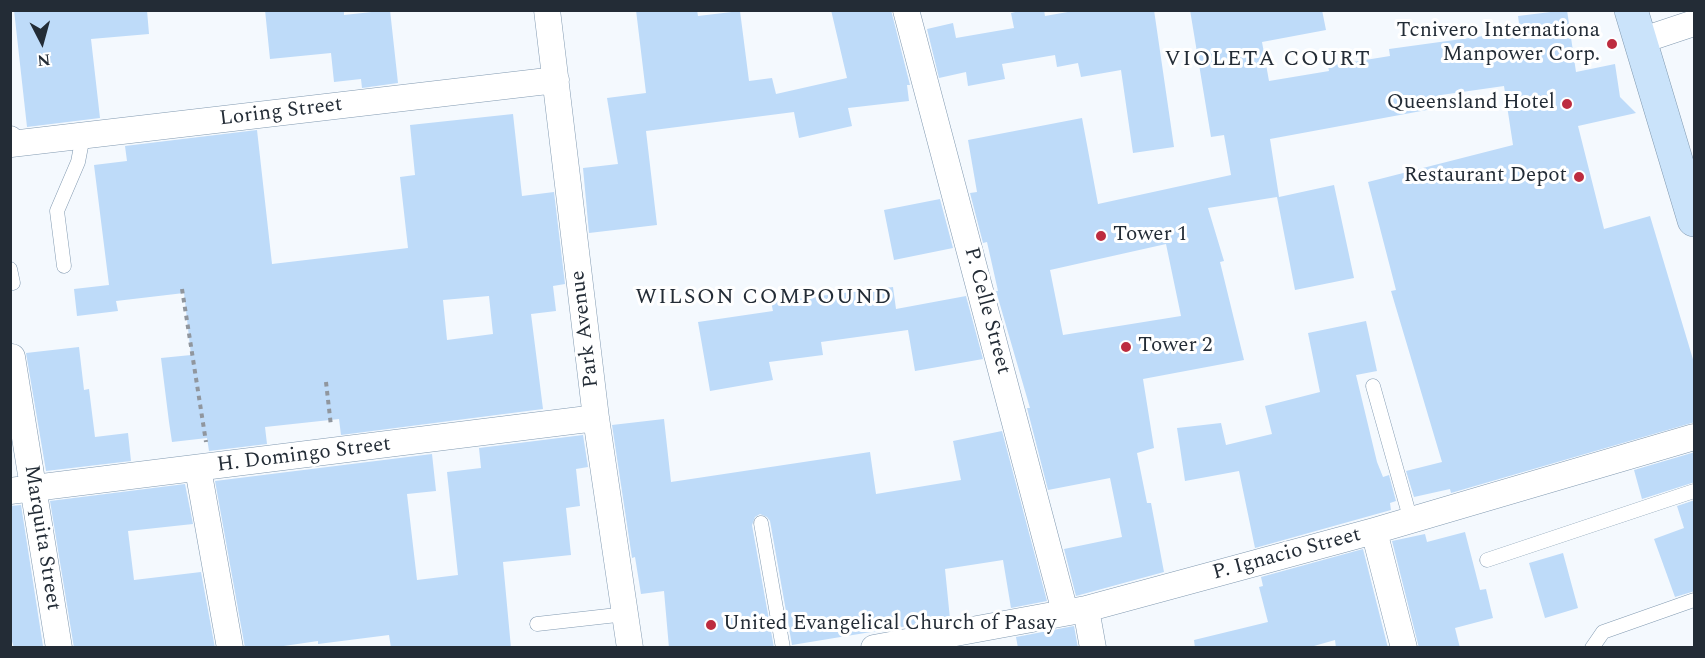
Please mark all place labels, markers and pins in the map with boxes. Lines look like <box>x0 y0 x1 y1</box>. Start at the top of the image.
place label: Tcnivero Internationa Manpower Corp. <box>1397 19 1600 69</box>
marker: Tcnivero Internationa Manpower Corp. <box>1605 37 1619 51</box>
place label: Queensland Hotel <box>1387 91 1555 117</box>
marker: Queensland Hotel <box>1560 97 1574 111</box>
place label: Restaurant Depot <box>1404 164 1567 190</box>
marker: Restaurant Depot <box>1572 170 1586 184</box>
place label: Tower 1 <box>1113 223 1188 249</box>
marker: Tower 1 <box>1094 229 1108 243</box>
place label: Tower 2 <box>1138 334 1213 360</box>
marker: Tower 2 <box>1119 340 1133 354</box>
place label: United Evangelical Church of Pasay <box>723 612 1056 638</box>
marker: United Evangelical Church of Pasay <box>704 618 718 632</box>

